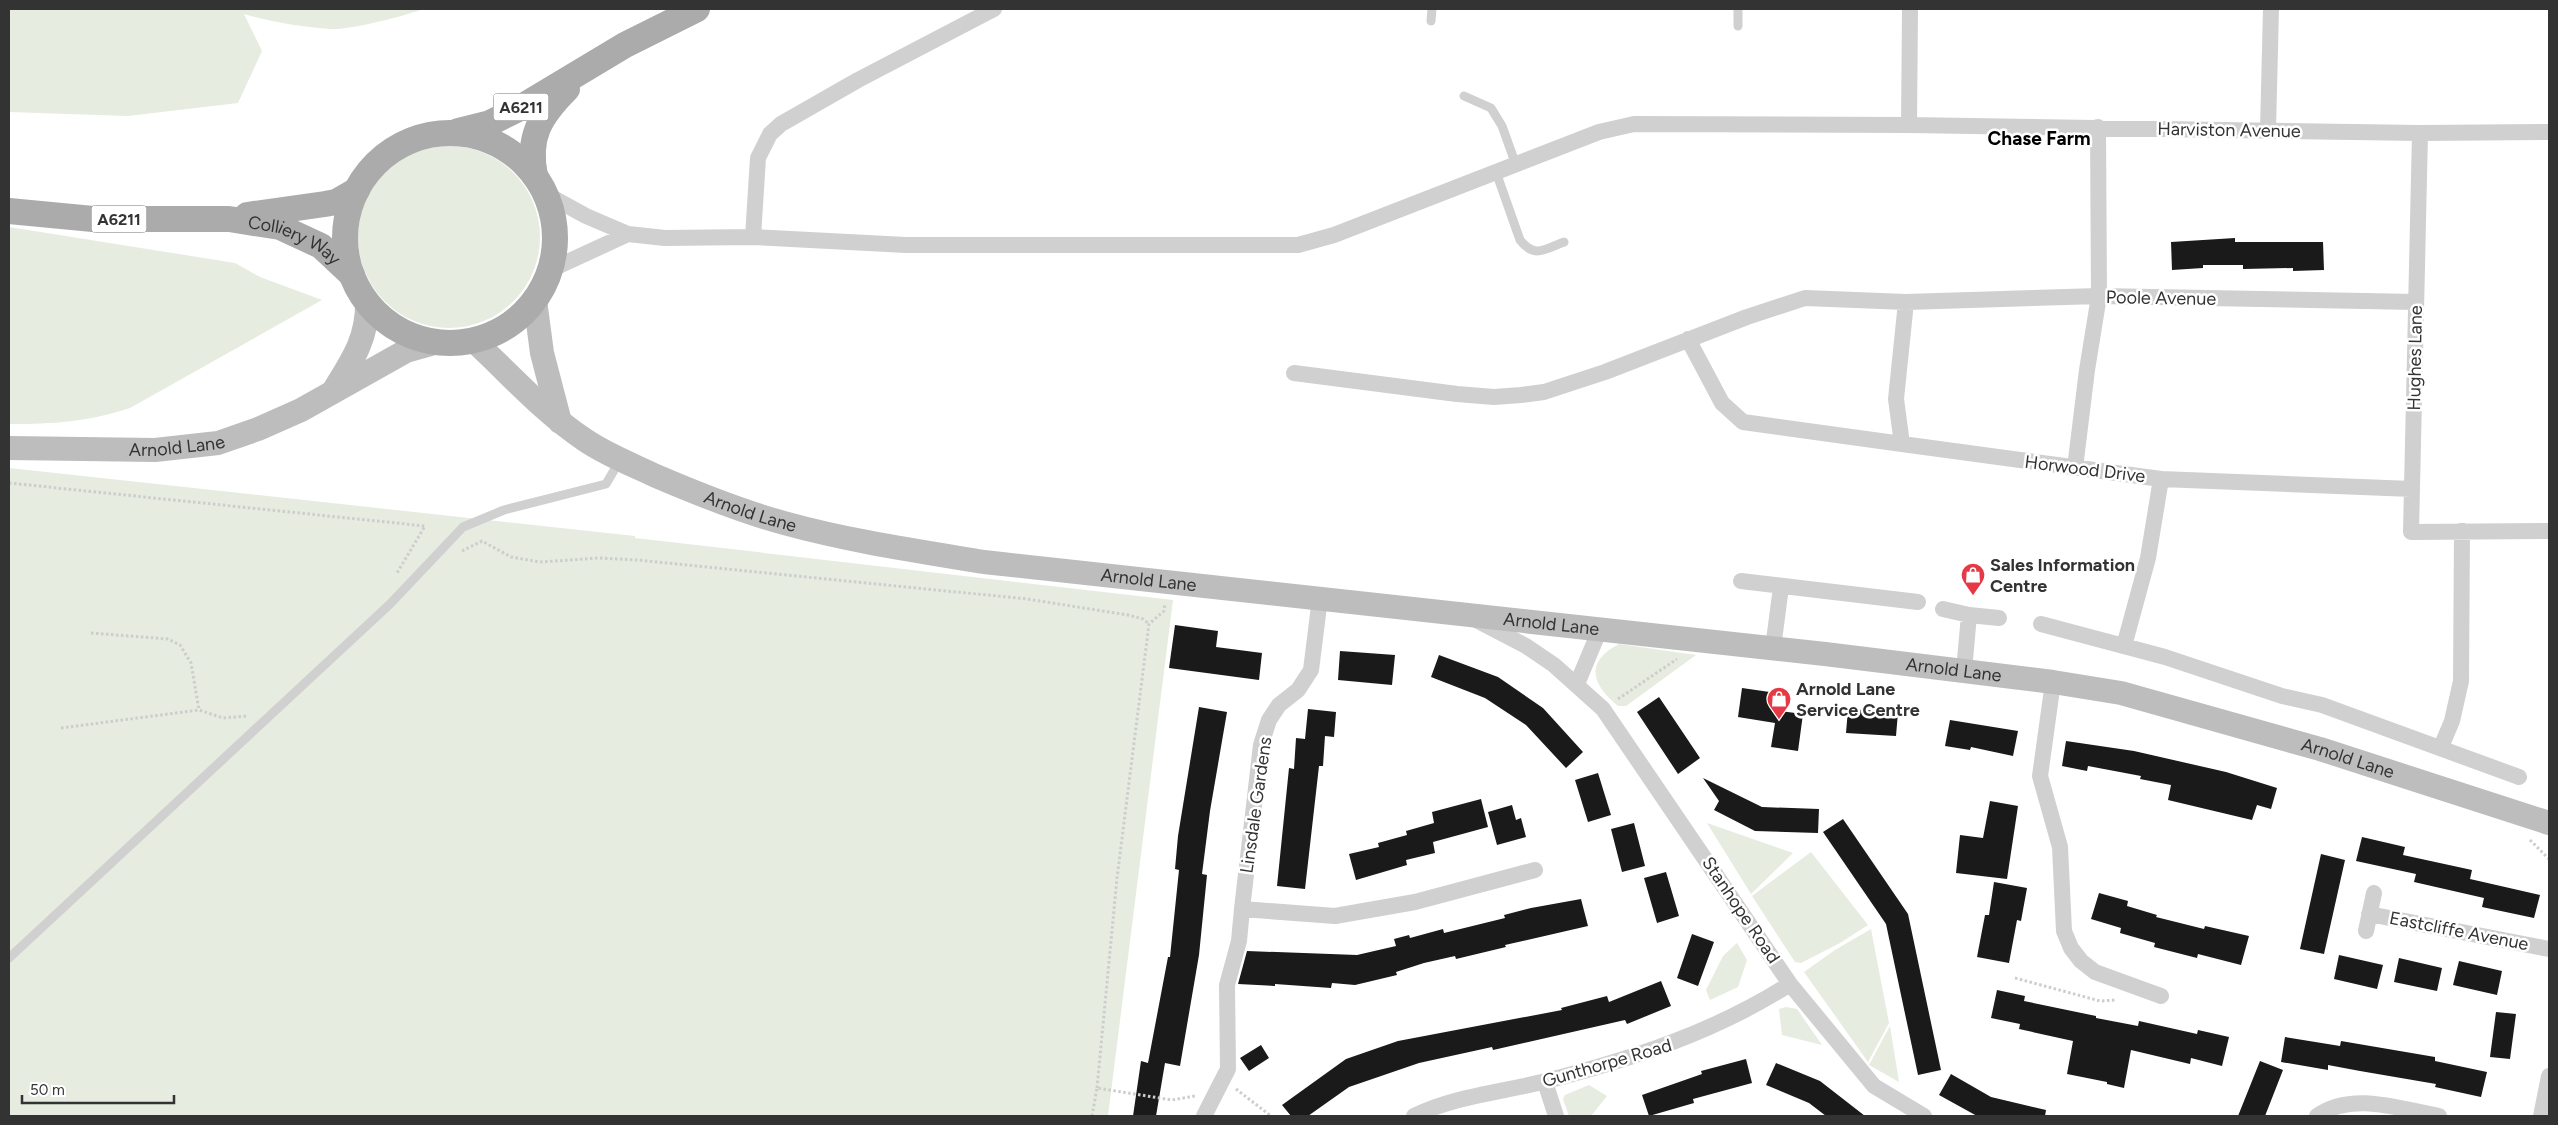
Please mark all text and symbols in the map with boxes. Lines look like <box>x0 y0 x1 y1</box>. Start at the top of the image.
road number: A6211 <box>494 94 548 120</box>
street label: Harviston Avenue <box>2157 118 2301 142</box>
district label: Chase Farm <box>1988 127 2090 150</box>
road number: A6211 <box>92 205 146 232</box>
street label: Colliery Way <box>246 211 346 270</box>
street label: Poole Avenue <box>2106 286 2216 310</box>
street label: Hughes Lane <box>2403 305 2427 411</box>
street label: Arnold Lane <box>129 430 228 461</box>
street label: Horwood Drive <box>2023 451 2147 487</box>
street label: Arnold Lane <box>701 486 799 537</box>
place label: Sales Information Centre <box>1990 554 2135 597</box>
shop icon: Sales Information Centre <box>1960 562 1986 596</box>
street label: Arnold Lane <box>1100 564 1198 596</box>
street label: Arnold Lane <box>1502 608 1600 640</box>
street label: Arnold Lane <box>1905 653 2003 687</box>
place label: Arnold Lane Service Centre <box>1796 678 1920 721</box>
shop icon: Arnold Lane Service Centre <box>1766 686 1792 720</box>
street label: Arnold Lane <box>2299 733 2397 783</box>
street label: Linsdale Gardens <box>1236 735 1276 875</box>
street label: Stanhope Road <box>1697 853 1785 967</box>
street label: Eastcliffe Avenue <box>2388 907 2531 955</box>
street label: Gunthorpe Road <box>1540 1034 1674 1092</box>
scale bar <box>22 1072 175 1104</box>
text: 50 m <box>30 1081 65 1099</box>

